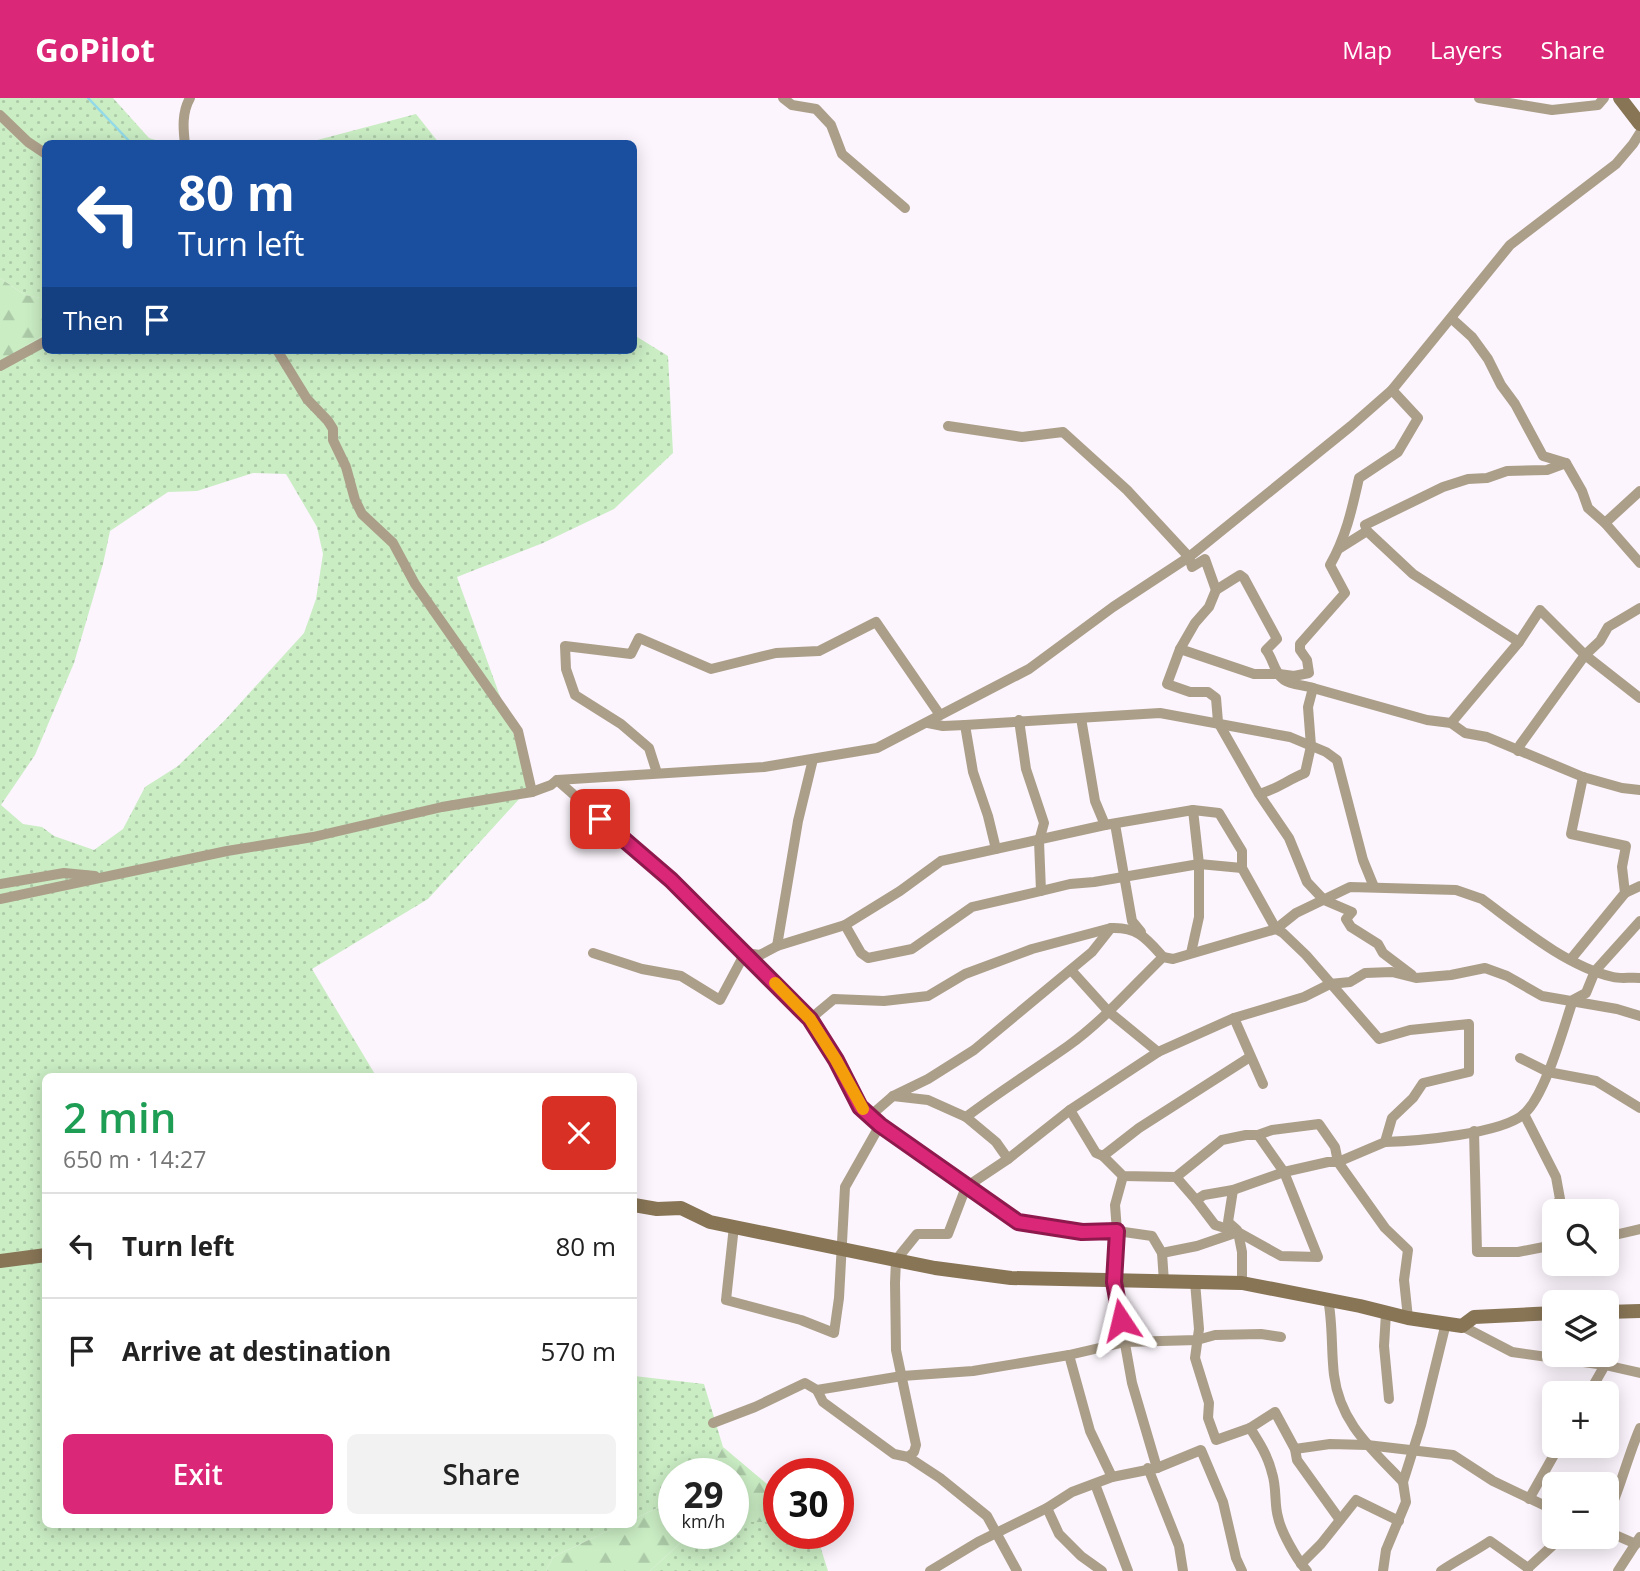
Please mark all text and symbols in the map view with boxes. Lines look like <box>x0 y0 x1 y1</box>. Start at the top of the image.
text: GoPilot <box>35 27 155 72</box>
text: Map <box>1342 33 1392 66</box>
text: Layers <box>1430 33 1503 66</box>
text: Share <box>1541 33 1605 66</box>
text: 80 m <box>178 159 295 225</box>
icon: left <box>63 168 154 259</box>
text: Turn left <box>178 222 304 265</box>
icon: arrive <box>138 301 176 339</box>
text: Then <box>63 302 124 338</box>
pin <box>570 789 630 849</box>
icon: arrive <box>581 800 619 838</box>
text: 2 min <box>63 1088 176 1145</box>
button: close <box>542 1096 616 1170</box>
text: 650 m · 14:27 <box>63 1143 206 1175</box>
map controls <box>1542 1199 1619 1549</box>
button: search <box>1542 1199 1619 1276</box>
icon: left <box>63 1227 101 1265</box>
text: Turn left <box>122 1228 234 1264</box>
text: 80 m <box>555 1228 616 1264</box>
position arrow <box>1084 1283 1158 1357</box>
button: layers <box>1542 1290 1619 1367</box>
icon: arrive <box>63 1332 101 1370</box>
text: Arrive at destination <box>122 1333 391 1369</box>
text: 570 m <box>541 1333 616 1369</box>
button: + <box>1542 1381 1619 1458</box>
button: Exit <box>63 1434 333 1514</box>
button: Share <box>347 1434 616 1514</box>
speed limit sign: 30 <box>763 1458 854 1549</box>
text: 29 <box>683 1471 724 1518</box>
button: − <box>1542 1472 1619 1549</box>
text: km/h <box>682 1509 725 1533</box>

